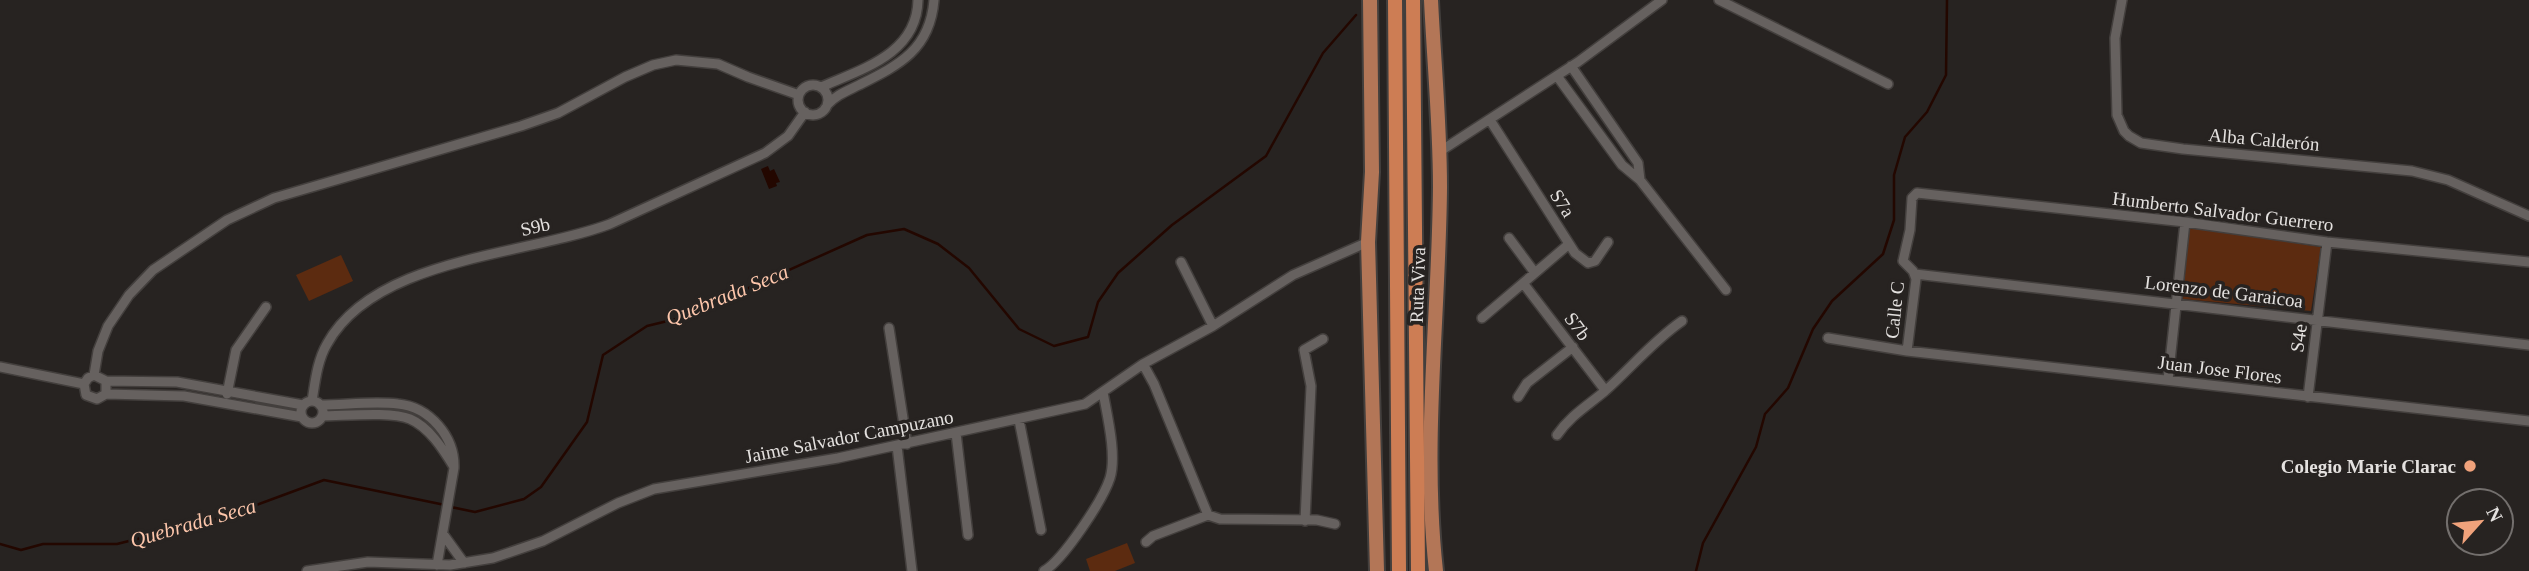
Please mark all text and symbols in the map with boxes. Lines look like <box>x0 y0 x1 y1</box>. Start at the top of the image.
street label: Alba Calderón <box>2208 124 2321 155</box>
street label: S7a <box>1546 186 1579 221</box>
street label: Humberto Salvador Guerrero <box>2111 188 2335 235</box>
street label: S9b <box>518 213 552 240</box>
street label: Ruta Viva <box>1406 246 1429 323</box>
water label: Quebrada Seca <box>662 260 792 330</box>
street label: Lorenzo de Garaicoa <box>2144 271 2305 312</box>
street label: Calle C <box>1881 280 1908 340</box>
street label: S7b <box>1560 308 1595 344</box>
street label: S4e <box>2286 322 2311 354</box>
street label: Juan Jose Flores <box>2157 351 2283 388</box>
street label: Jaime Salvador Campuzano <box>743 406 955 467</box>
place label: Colegio Marie Clarac <box>2281 456 2456 477</box>
marker: Colegio Marie Clarac <box>2462 458 2478 474</box>
north arrow <box>2445 487 2515 557</box>
water label: Quebrada Seca <box>127 494 259 552</box>
text: N <box>2482 504 2507 526</box>

